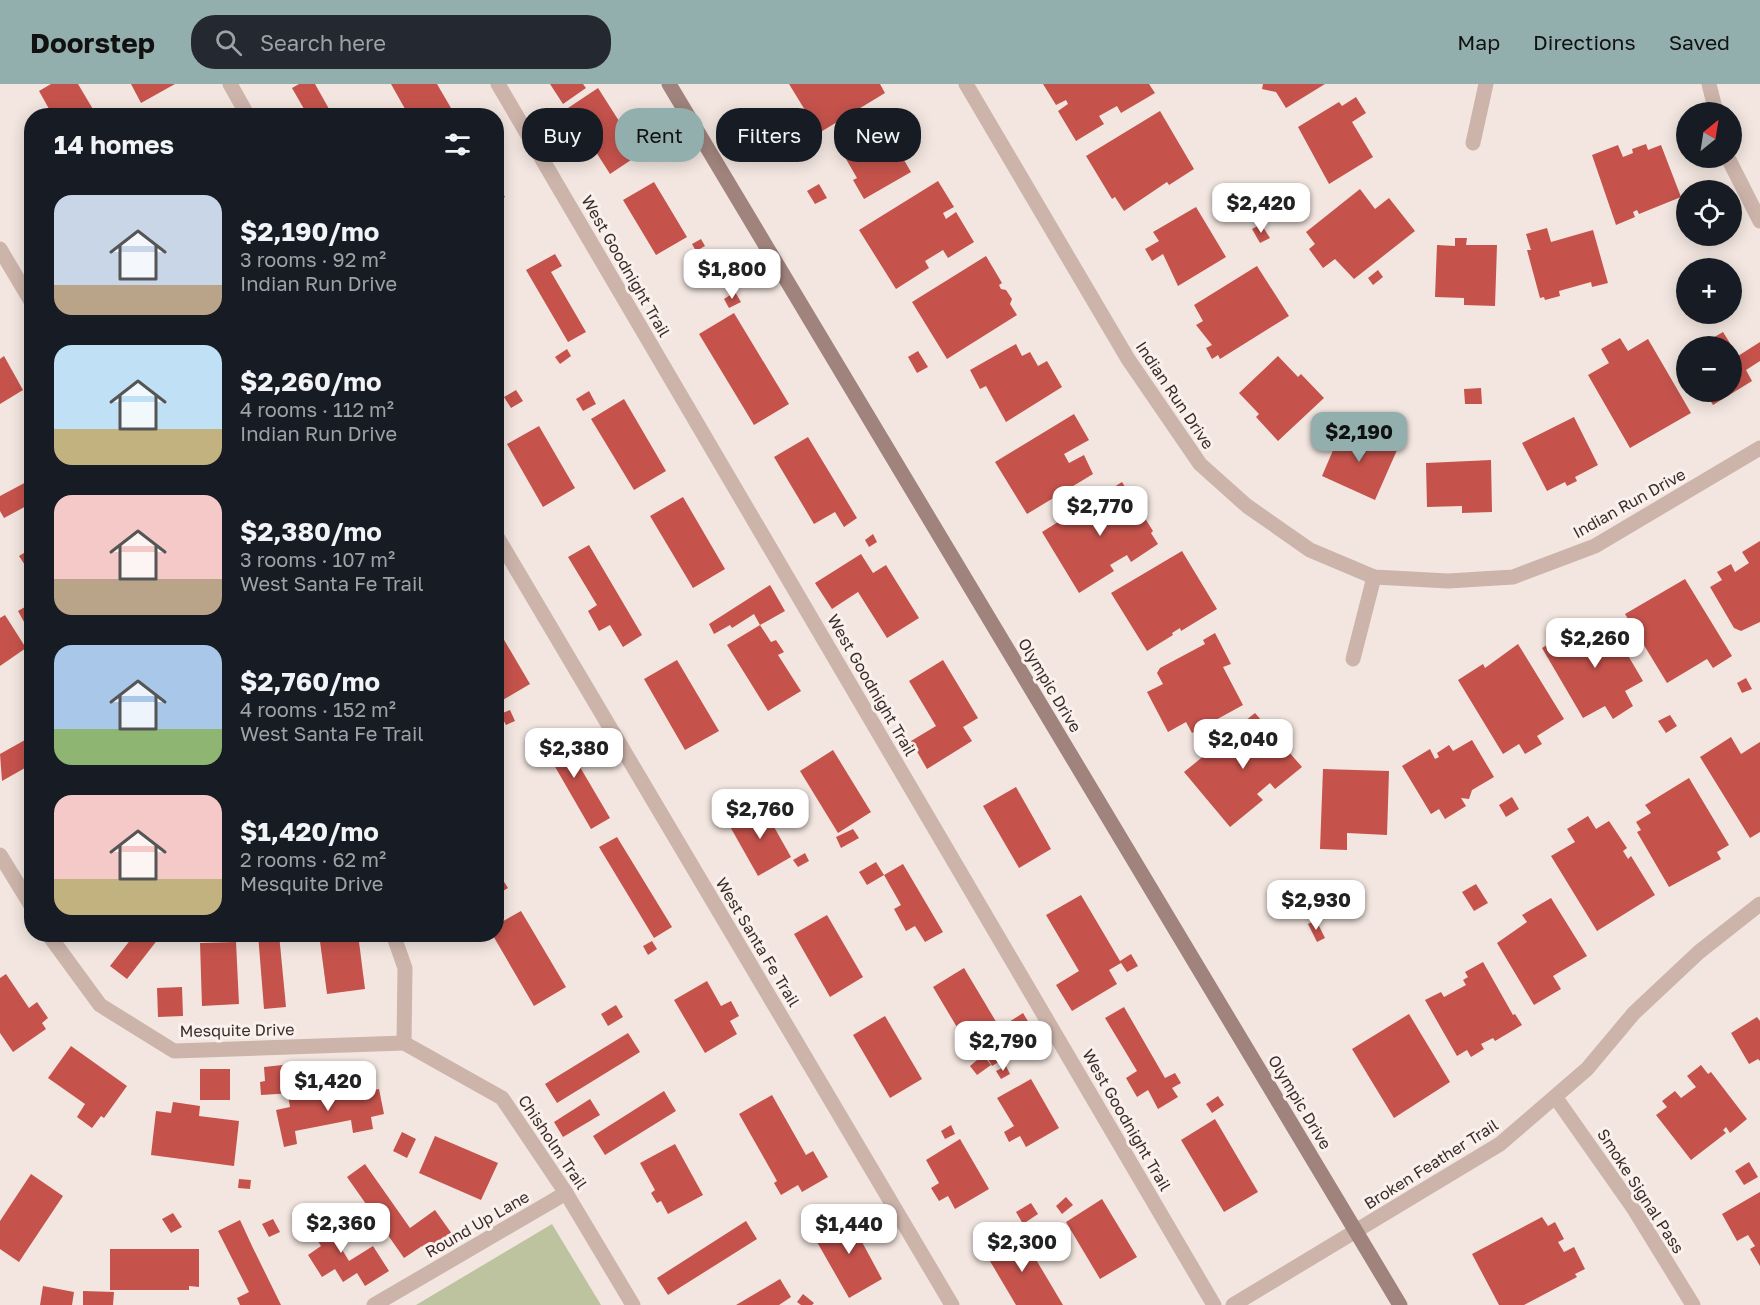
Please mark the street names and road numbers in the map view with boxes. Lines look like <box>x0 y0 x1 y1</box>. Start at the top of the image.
street label: West Goodnight Trail <box>577 192 675 340</box>
street label: Indian Run Drive <box>1132 337 1218 453</box>
street label: Indian Run Drive <box>1569 464 1689 542</box>
street label: West Goodnight Trail <box>823 611 921 759</box>
street label: Olympic Drive <box>1014 634 1086 736</box>
street label: West Santa Fe Trail <box>712 874 804 1010</box>
street label: Mesquite Drive <box>180 1019 294 1041</box>
street label: West Goodnight Trail <box>1078 1046 1176 1194</box>
street label: Olympic Drive <box>1264 1051 1336 1153</box>
street label: Chisholm Trail <box>514 1091 592 1193</box>
street label: Broken Feather Trail <box>1360 1115 1502 1213</box>
street label: Smoke Signal Pass <box>1593 1125 1689 1257</box>
street label: Round Up Lane <box>421 1186 533 1262</box>

